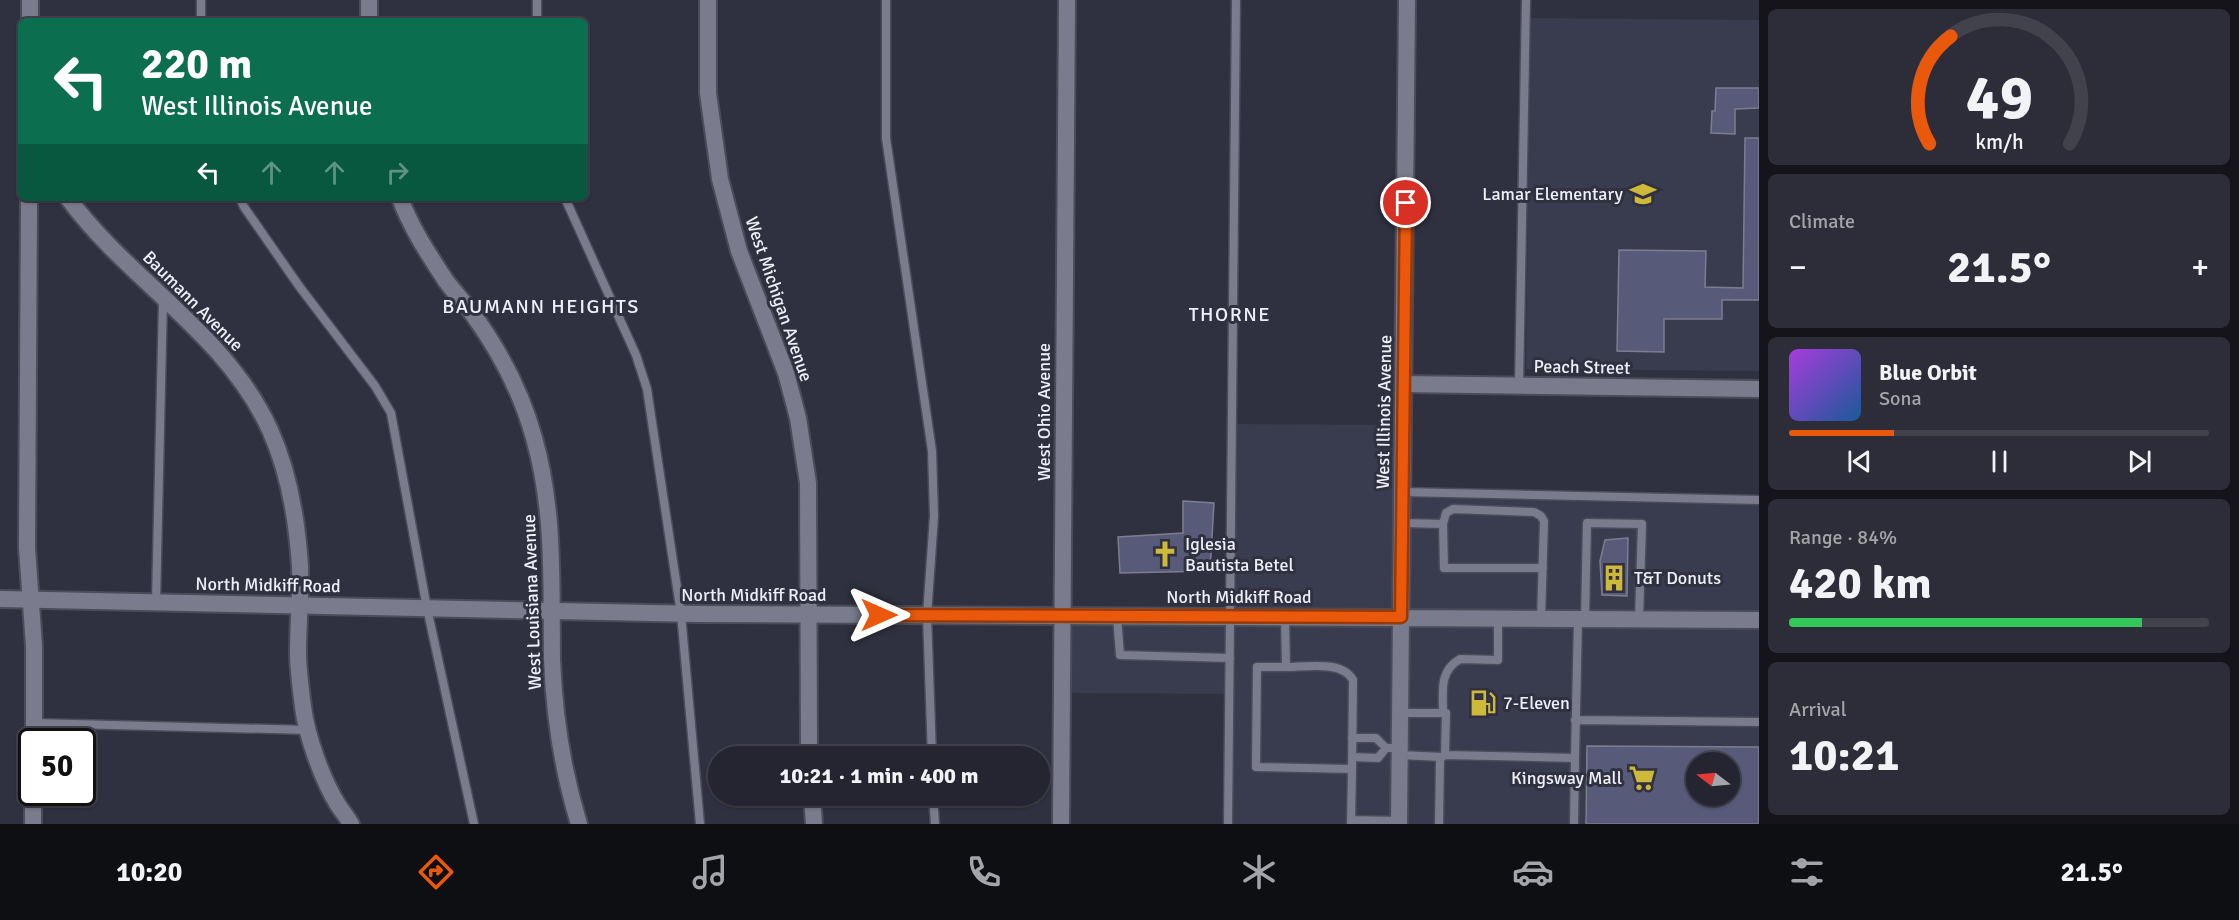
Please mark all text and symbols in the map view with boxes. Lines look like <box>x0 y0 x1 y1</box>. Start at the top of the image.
text: 220 m <box>141 39 252 90</box>
icon: left <box>42 42 120 120</box>
text: 49 <box>1965 59 2033 136</box>
text: West Illinois Avenue <box>141 90 373 123</box>
text: km/h <box>1975 129 2023 155</box>
icon: left <box>192 156 225 189</box>
icon: ahead <box>255 156 288 189</box>
icon: ahead <box>318 156 351 189</box>
icon: right <box>381 156 414 189</box>
pin <box>1380 177 1431 228</box>
school or university icon: Lamar Elementary <box>1628 179 1658 209</box>
place label: Lamar Elementary <box>1482 183 1624 205</box>
icon: arrive <box>1389 186 1422 219</box>
text: Climate <box>1789 209 1855 234</box>
street label: West Michigan Avenue <box>740 214 818 384</box>
text: 21.5° <box>1947 240 2051 295</box>
street label: Baumann Avenue <box>138 246 248 356</box>
text: − <box>1789 247 1807 288</box>
text: + <box>2191 247 2209 288</box>
district label: BAUMANN HEIGHTS <box>442 294 640 319</box>
district label: THORNE <box>1189 302 1271 327</box>
street label: West Illinois Avenue <box>1372 335 1396 489</box>
street label: West Ohio Avenue <box>1033 343 1055 481</box>
street label: Peach Street <box>1533 355 1631 379</box>
text: Blue Orbit <box>1879 359 1977 386</box>
text: Sona <box>1879 386 1922 411</box>
icon: previous <box>1843 445 1876 478</box>
icon: pause <box>1983 445 2016 478</box>
icon: next <box>2123 445 2156 478</box>
street label: West Louisiana Avenue <box>518 514 546 690</box>
text: Range · 84% <box>1789 525 1897 550</box>
place label: Iglesia Bautista Betel <box>1185 533 1294 576</box>
church icon: Iglesia Bautista Betel <box>1150 539 1180 569</box>
text: 420 km <box>1789 556 1932 611</box>
building icon: T&T Donuts <box>1599 563 1629 593</box>
place label: T&T Donuts <box>1634 567 1721 589</box>
street label: North Midkiff Road <box>195 573 341 597</box>
position arrow <box>847 583 911 647</box>
street label: North Midkiff Road <box>681 584 827 606</box>
street label: North Midkiff Road <box>1166 586 1312 608</box>
fuel station icon: 7-Eleven <box>1468 688 1498 718</box>
place label: 7-Eleven <box>1503 692 1570 714</box>
text: Arrival <box>1789 697 1847 722</box>
speed limit sign: 50 <box>18 728 96 806</box>
text: 10:21 <box>1789 728 1899 783</box>
north arrow <box>1686 752 1740 806</box>
map controls <box>1686 752 1740 806</box>
text: 10:21 · 1 min · 400 m <box>779 762 979 789</box>
supermarket icon: Kingsway Mall <box>1627 763 1657 793</box>
place label: Kingsway Mall <box>1511 767 1622 789</box>
icon: directions <box>415 851 457 893</box>
icon: music <box>689 851 731 893</box>
icon: phone <box>963 851 1005 893</box>
icon: climate <box>1238 851 1280 893</box>
icon: car <box>1512 851 1554 893</box>
icon: filters <box>1786 851 1828 893</box>
text: 10:20 <box>116 856 182 889</box>
text: 21.5° <box>2061 856 2123 889</box>

